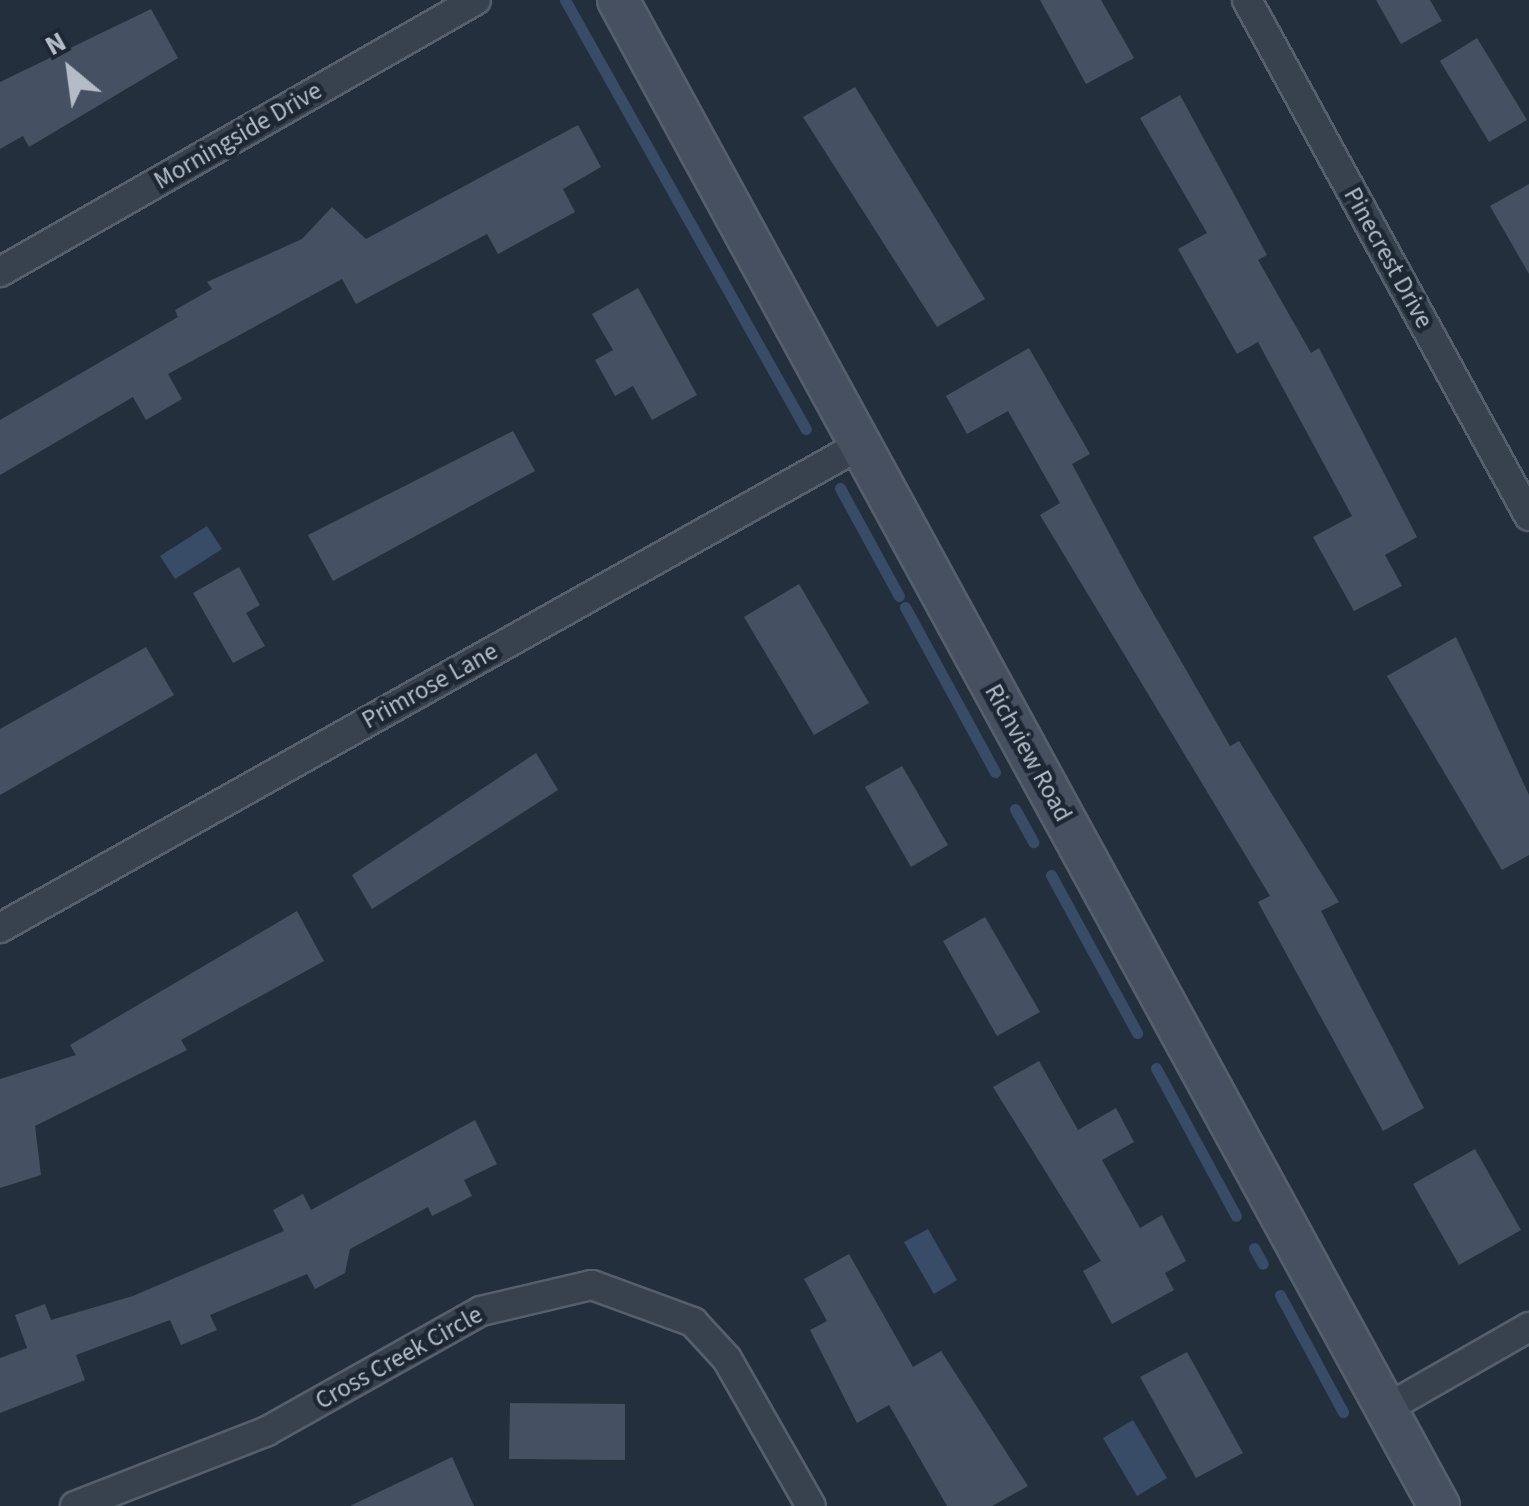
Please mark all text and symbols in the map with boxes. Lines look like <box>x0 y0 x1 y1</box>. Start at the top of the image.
north arrow <box>20 20 120 120</box>
text: N <box>38 22 73 66</box>
street label: Morningside Drive <box>149 76 327 196</box>
street label: Pinecrest Drive <box>1337 182 1439 334</box>
street label: Primrose Lane <box>357 636 503 736</box>
street label: Richview Road <box>978 679 1078 827</box>
street label: Cross Creek Circle <box>310 1300 488 1416</box>

